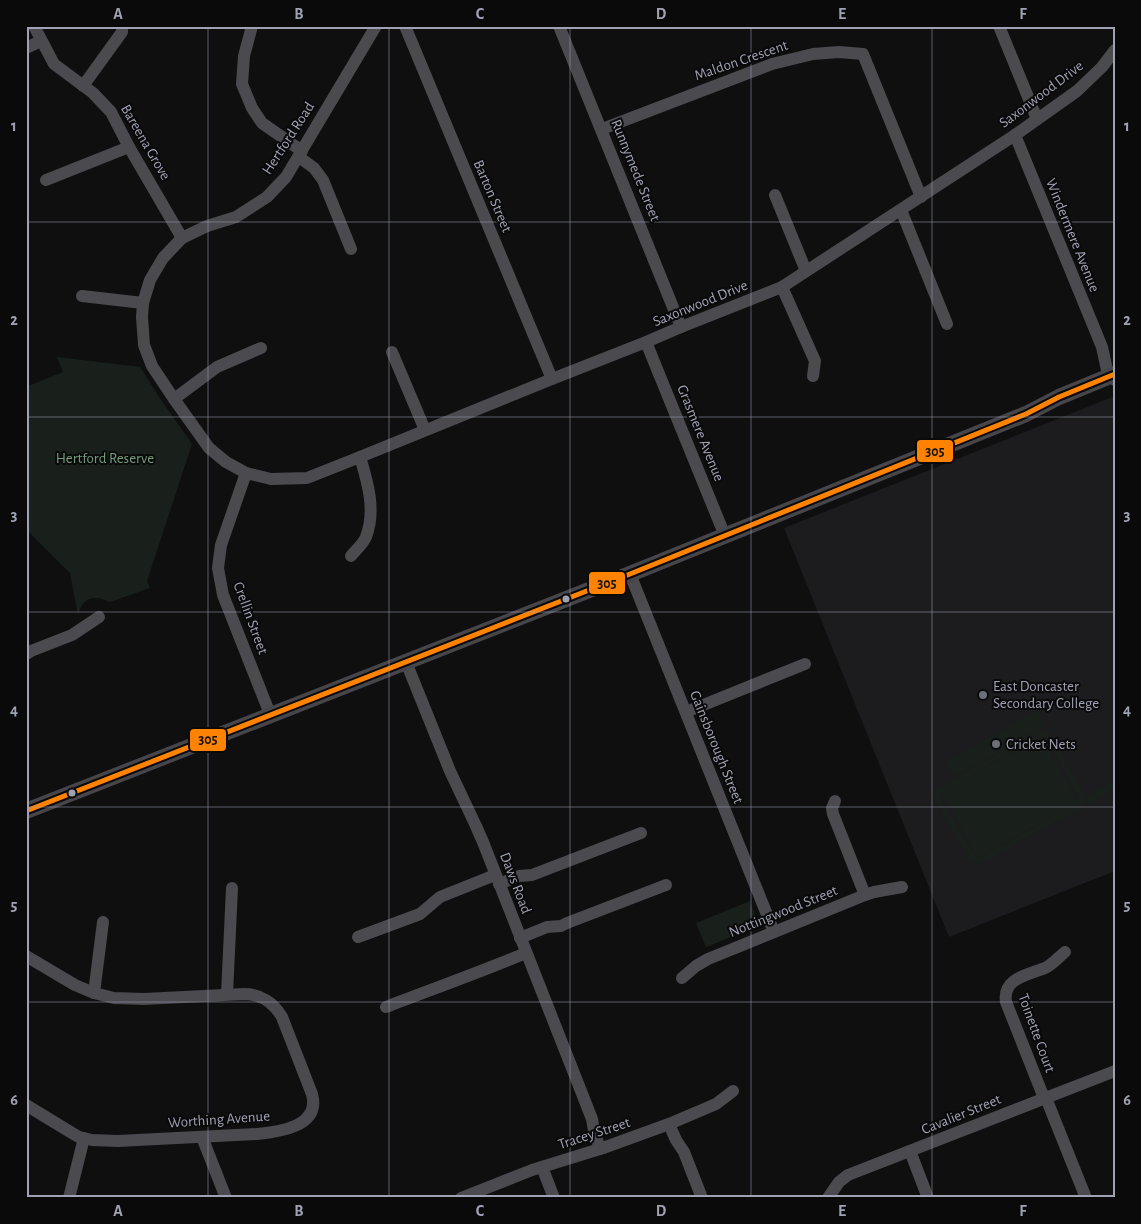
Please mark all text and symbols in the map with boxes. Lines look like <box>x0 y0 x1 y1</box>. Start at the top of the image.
text: A <box>113 6 123 22</box>
text: B <box>294 6 304 22</box>
text: C <box>476 6 485 22</box>
text: D <box>656 6 667 22</box>
text: E <box>838 6 846 22</box>
text: F <box>1019 6 1027 22</box>
street label: Maldon Crescent <box>693 37 790 83</box>
street label: Saxonwood Drive <box>997 58 1086 131</box>
street label: Hertford Road <box>260 99 317 177</box>
street label: Bareena Grove <box>118 102 173 183</box>
street label: Runnymede Street <box>608 117 663 223</box>
text: 1 <box>11 118 17 134</box>
text: 1 <box>1124 118 1130 134</box>
street label: Barton Street <box>471 158 515 235</box>
street label: Windermere Avenue <box>1043 176 1102 294</box>
street label: Saxonwood Drive <box>651 278 750 329</box>
text: 2 <box>10 312 18 328</box>
text: 2 <box>1123 312 1131 328</box>
street label: Grasmere Avenue <box>674 383 727 484</box>
line badge: 305 <box>916 439 954 463</box>
text: 305 <box>925 445 945 459</box>
park label: Hertford Reserve <box>56 451 154 466</box>
text: 3 <box>11 507 18 523</box>
text: 3 <box>1124 507 1131 523</box>
line badge: 305 <box>588 571 626 595</box>
text: 305 <box>597 577 617 591</box>
street label: Crellin Street <box>231 580 271 657</box>
unlabelled marker <box>561 594 571 604</box>
place label: East Doncaster Secondary College <box>993 679 1099 711</box>
street label: Gainsborough Street <box>687 689 746 806</box>
marker: East Doncaster Secondary College <box>977 689 989 701</box>
text: 4 <box>10 702 18 718</box>
text: 4 <box>1123 702 1131 718</box>
line badge: 305 <box>189 728 227 752</box>
text: 305 <box>198 733 218 747</box>
place label: Cricket Nets <box>1006 737 1076 752</box>
marker: Cricket Nets <box>990 738 1002 750</box>
unlabelled marker <box>67 788 77 798</box>
street label: Daws Road <box>497 850 534 916</box>
street label: Nottingwood Street <box>727 883 840 940</box>
text: 5 <box>11 897 18 913</box>
text: 5 <box>1124 897 1131 913</box>
street label: Toinette Court <box>1015 992 1058 1075</box>
text: 6 <box>10 1092 18 1108</box>
street label: Cavalier Street <box>919 1092 1003 1137</box>
text: 6 <box>1123 1092 1131 1108</box>
street label: Worthing Avenue <box>168 1108 271 1131</box>
street label: Tracey Street <box>556 1115 632 1152</box>
text: A <box>113 1203 123 1219</box>
text: B <box>294 1203 304 1219</box>
text: C <box>476 1203 485 1219</box>
text: D <box>656 1203 667 1219</box>
text: E <box>838 1203 846 1219</box>
text: F <box>1019 1203 1027 1219</box>

